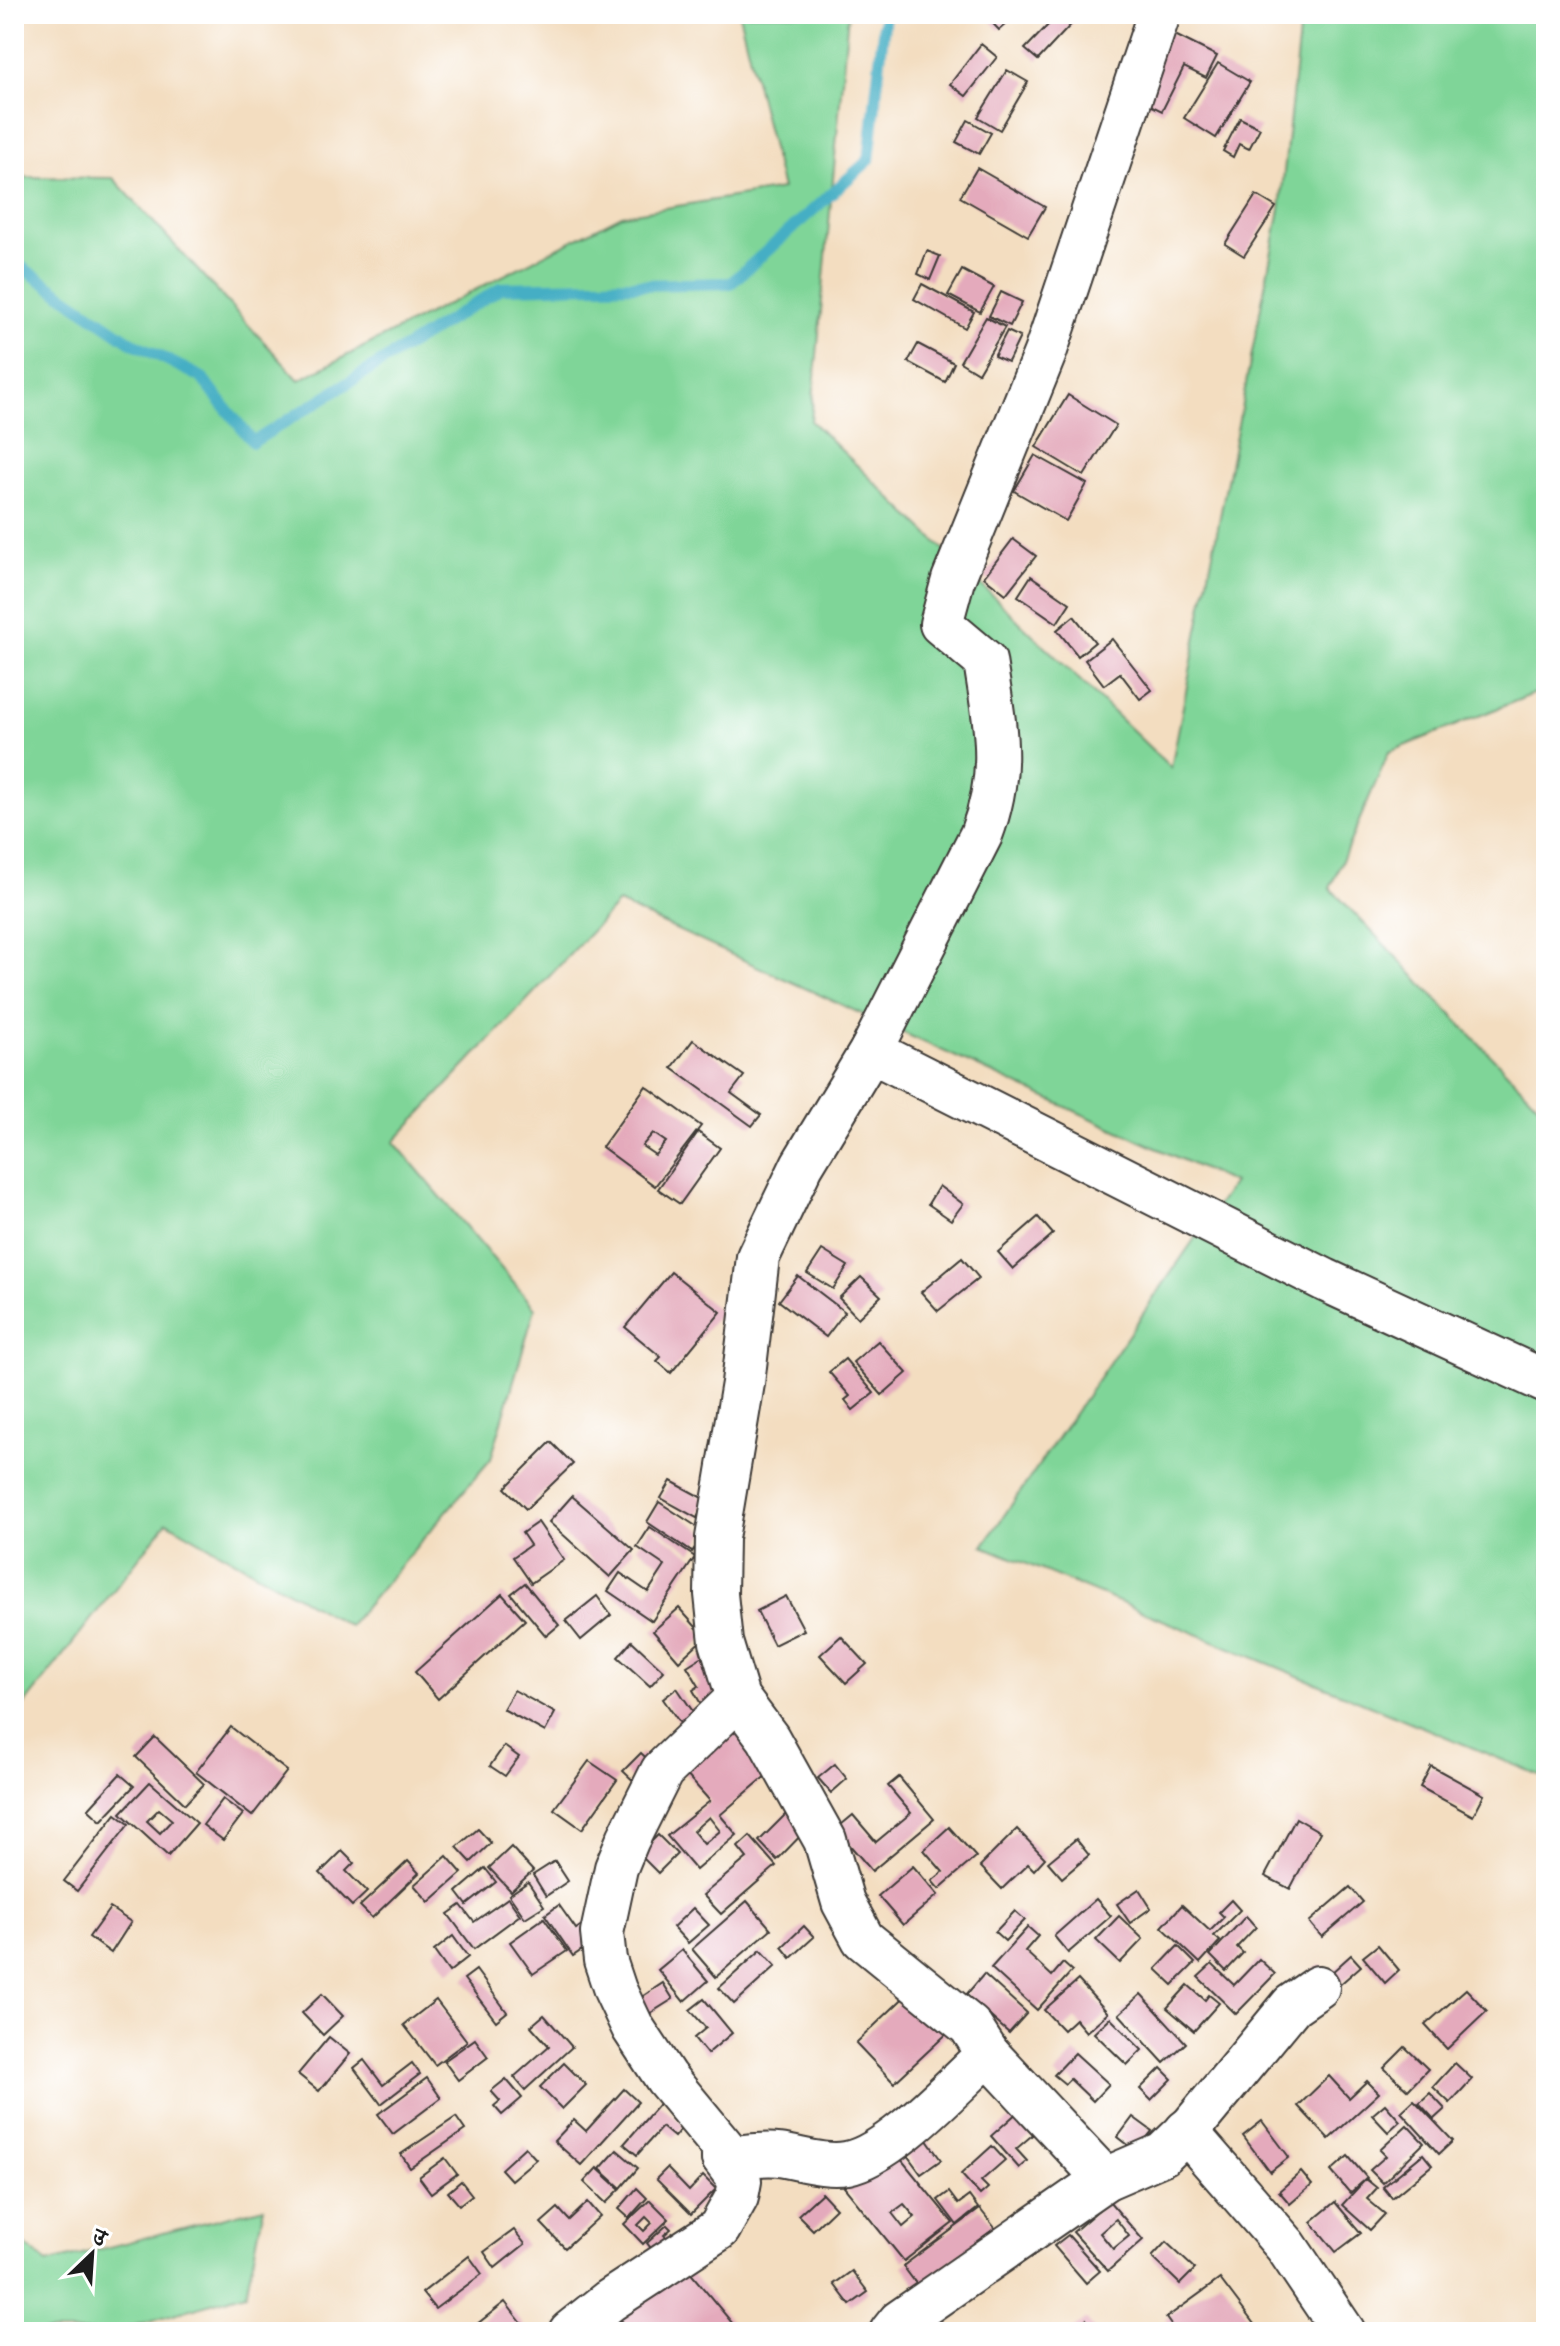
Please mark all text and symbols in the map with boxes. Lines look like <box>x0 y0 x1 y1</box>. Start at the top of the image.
north arrow <box>52 2214 132 2294</box>
text: उ <box>86 2222 113 2256</box>

